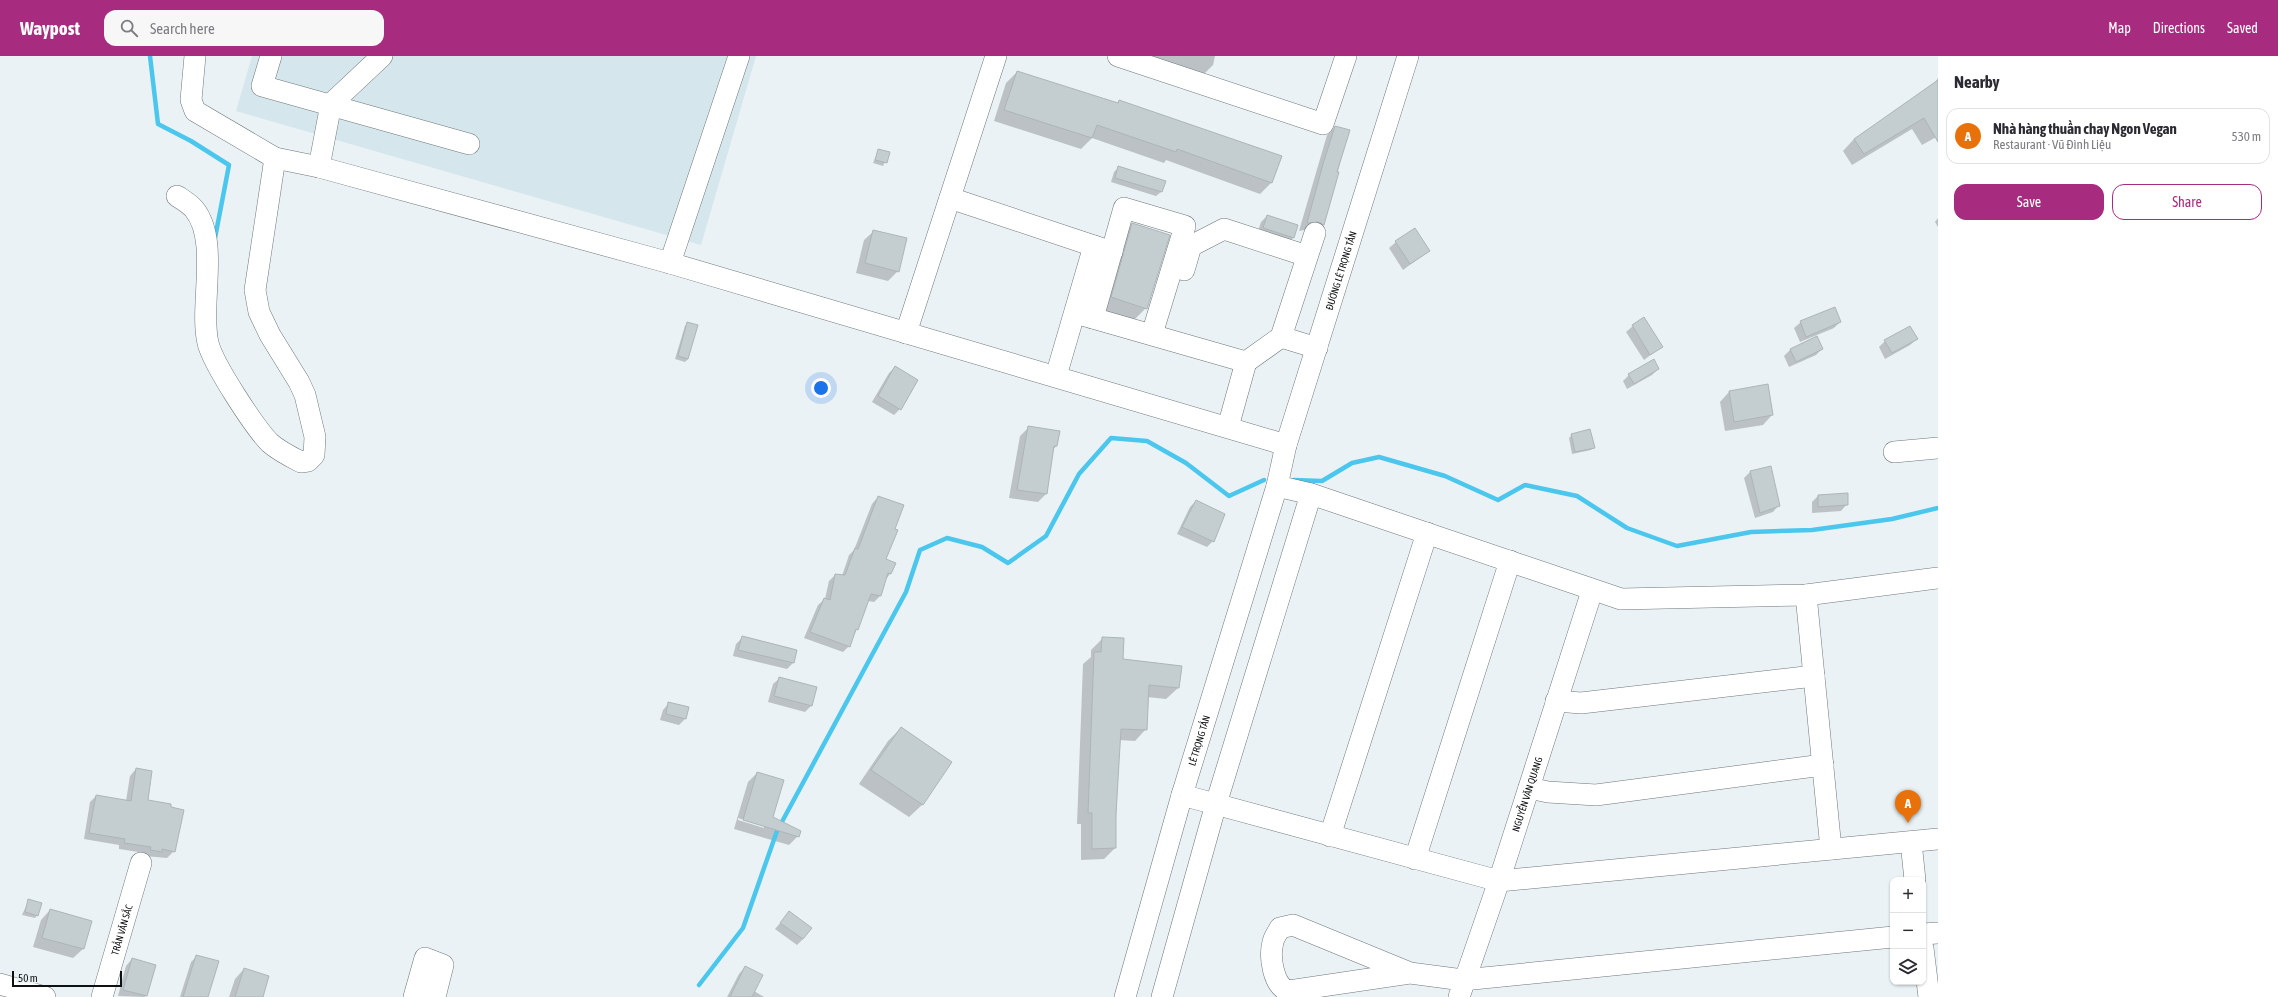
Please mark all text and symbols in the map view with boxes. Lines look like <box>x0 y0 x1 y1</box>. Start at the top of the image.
search box <box>104 10 384 46</box>
text: Waypost <box>20 17 80 39</box>
icon: search <box>118 17 140 39</box>
text: Search here <box>150 20 215 37</box>
text: Map <box>2108 20 2131 36</box>
text: Directions <box>2153 20 2205 36</box>
text: Saved <box>2227 20 2258 36</box>
text: Nearby <box>1954 72 2000 92</box>
text: Nhà hàng thuần chay Ngon Vegan <box>1993 120 2177 137</box>
text: A <box>1965 129 1971 144</box>
text: 530 m <box>2232 129 2261 144</box>
text: Restaurant · Vũ Đình Liệu <box>1993 137 2111 152</box>
button: Save <box>1954 184 2104 220</box>
button: Share <box>2112 184 2262 220</box>
street label: ĐƯỜNG LÊ TRỌNG TẤN <box>1324 230 1359 311</box>
your location <box>811 378 831 398</box>
street label: LÊ TRỌNG TẤN <box>1186 714 1212 767</box>
street label: NGUYỄN VĂN QUANG <box>1510 755 1544 833</box>
pin: A <box>1895 790 1921 823</box>
map controls <box>1890 877 1926 985</box>
button: + <box>1890 877 1926 913</box>
street label: TRẦN VĂN SẮC <box>109 903 135 956</box>
button: − <box>1890 913 1926 949</box>
button: layers <box>1890 949 1926 985</box>
scale bar <box>12 969 122 988</box>
text: 50 m <box>18 972 38 984</box>

